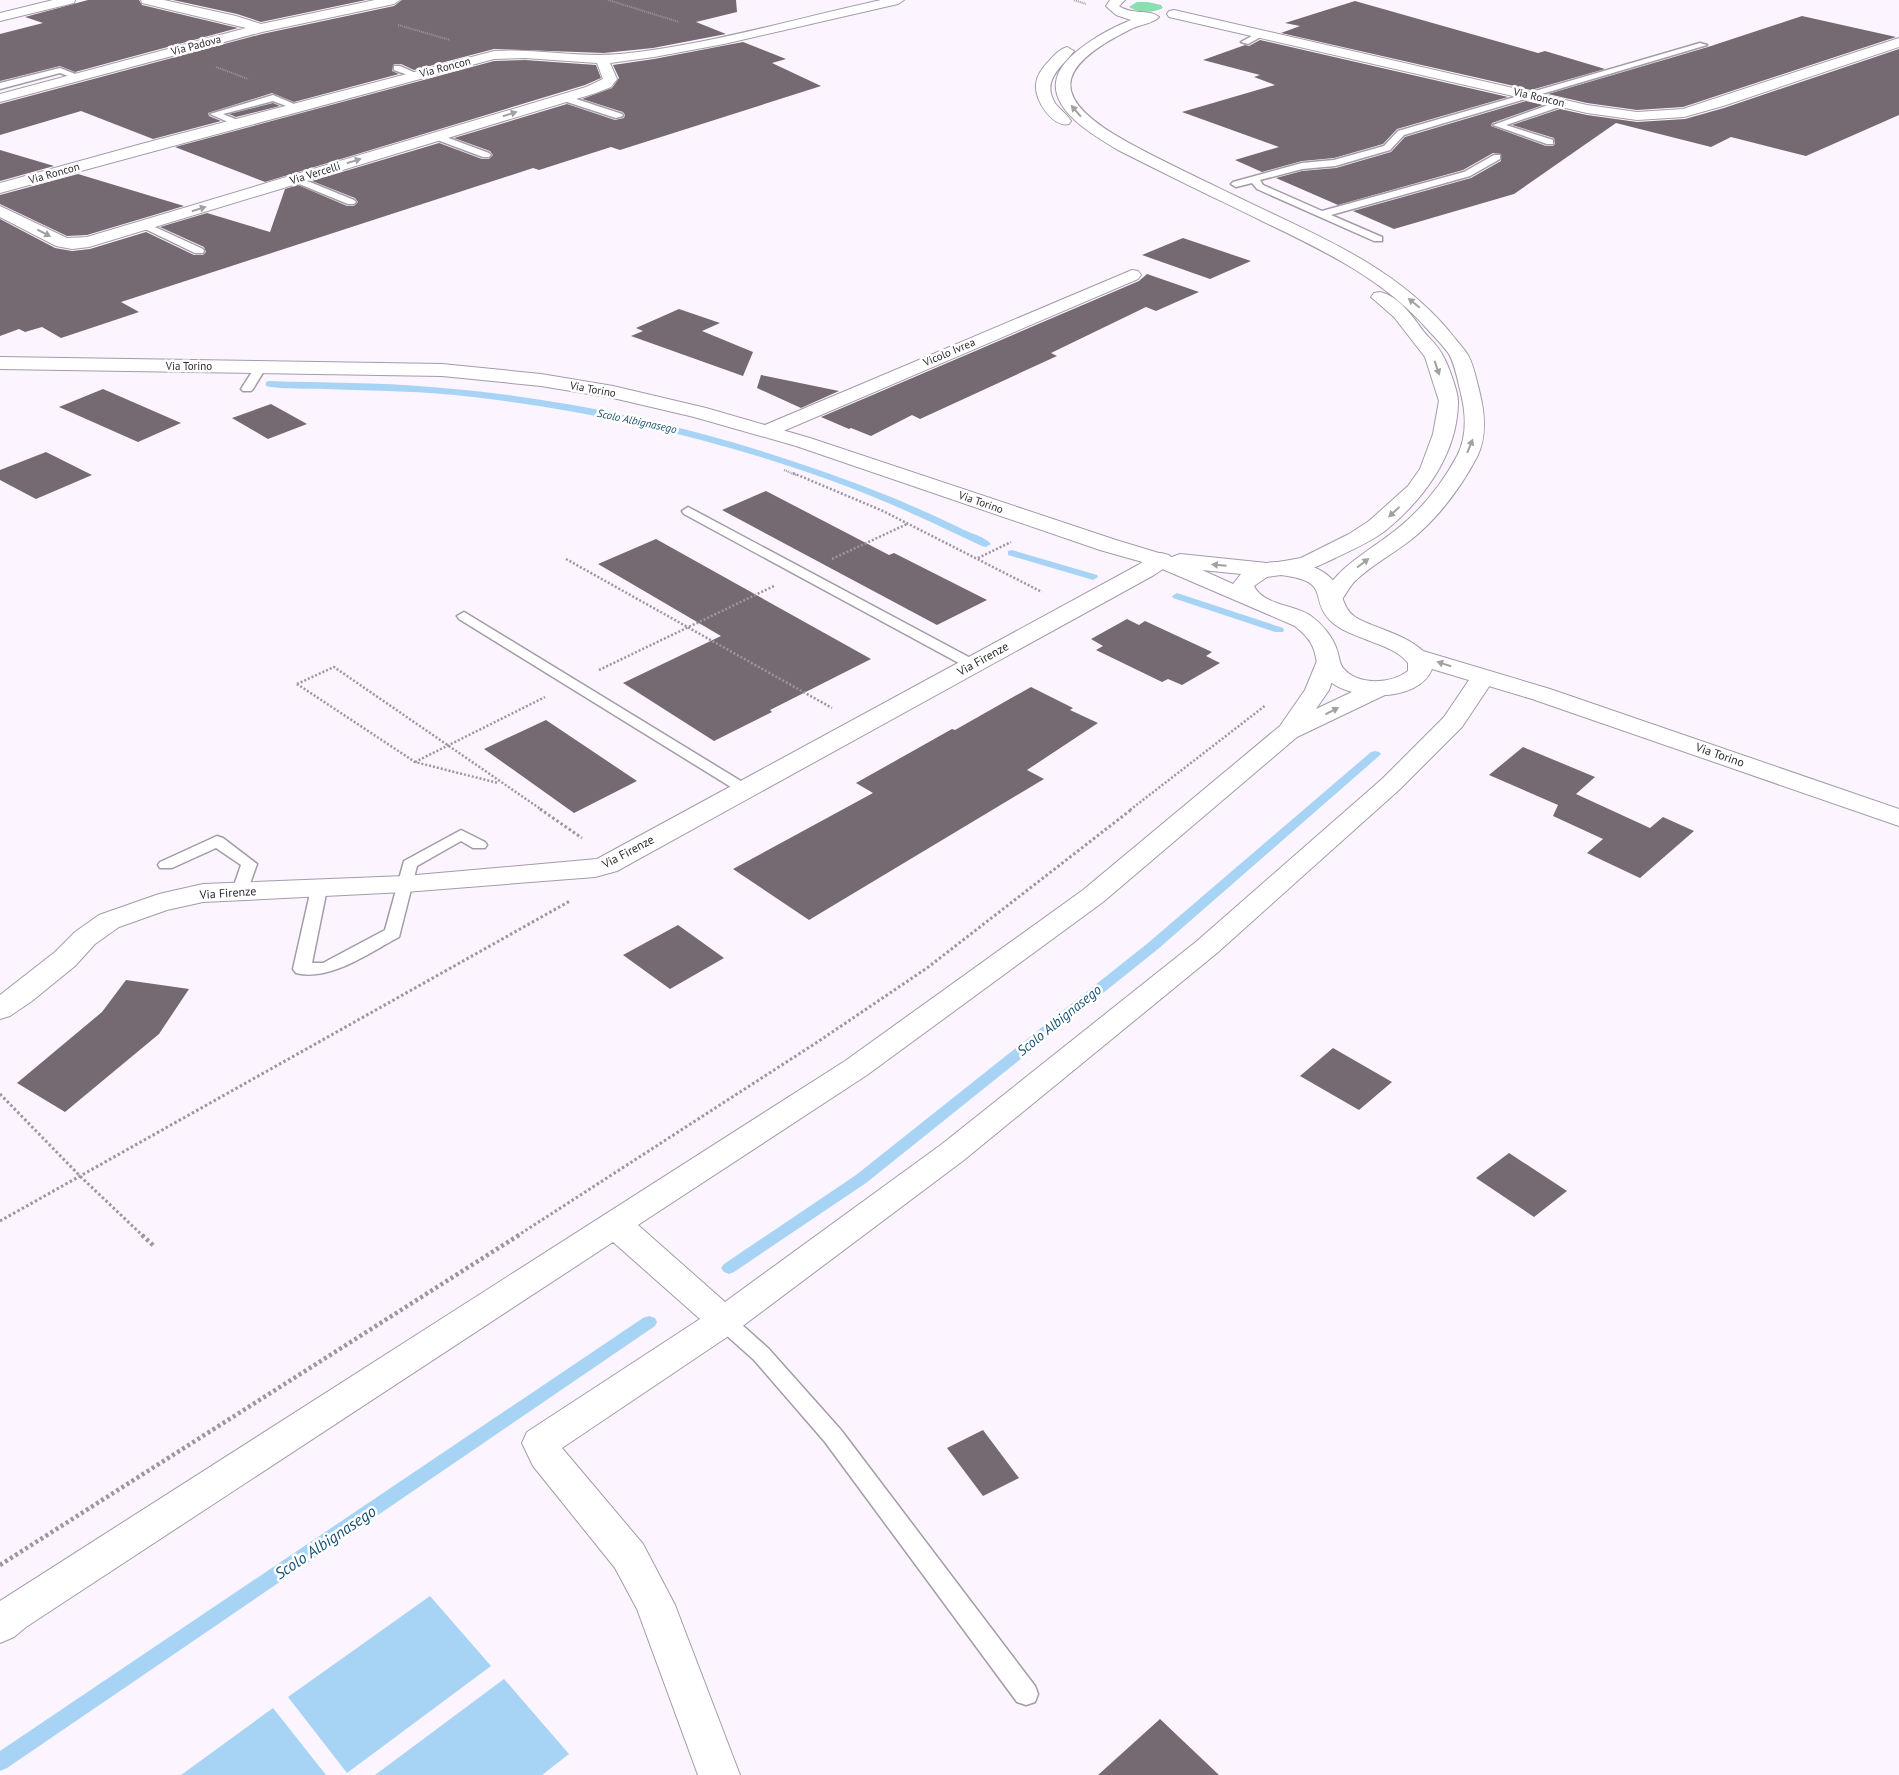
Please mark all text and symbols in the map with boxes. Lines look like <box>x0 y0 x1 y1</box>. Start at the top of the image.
street label: Via Padova <box>168 32 223 59</box>
street label: Via Roncon <box>417 53 472 81</box>
street label: Via Roncon <box>1511 84 1566 110</box>
one-way arrow <box>1070 106 1082 118</box>
one-way arrow <box>502 109 517 117</box>
one-way arrow <box>347 157 362 165</box>
street label: Via Roncon <box>26 159 81 187</box>
street label: Via Vercelli <box>287 159 342 188</box>
one-way arrow <box>191 204 206 212</box>
one-way arrow <box>36 229 51 237</box>
one-way arrow <box>1407 298 1420 309</box>
street label: Vicolo Ivrea <box>920 335 977 370</box>
street label: Via Torino <box>165 359 212 373</box>
one-way arrow <box>1434 360 1442 375</box>
street label: Via Torino <box>568 378 617 400</box>
water label: Scolo Albignasego <box>596 406 679 436</box>
one-way arrow <box>1466 438 1474 453</box>
street label: Via Torino <box>956 487 1005 516</box>
one-way arrow <box>1388 506 1400 518</box>
one-way arrow <box>1356 558 1370 568</box>
one-way arrow <box>1210 561 1226 569</box>
street label: Via Firenze <box>953 638 1011 679</box>
one-way arrow <box>1436 660 1451 668</box>
one-way arrow <box>1325 707 1339 715</box>
street label: Via Torino <box>1693 739 1747 770</box>
street label: Via Firenze <box>598 832 656 872</box>
street label: Via Firenze <box>198 883 257 902</box>
water label: Scolo Albignasego <box>1013 980 1105 1060</box>
water label: Scolo Albignasego <box>270 1501 380 1583</box>

